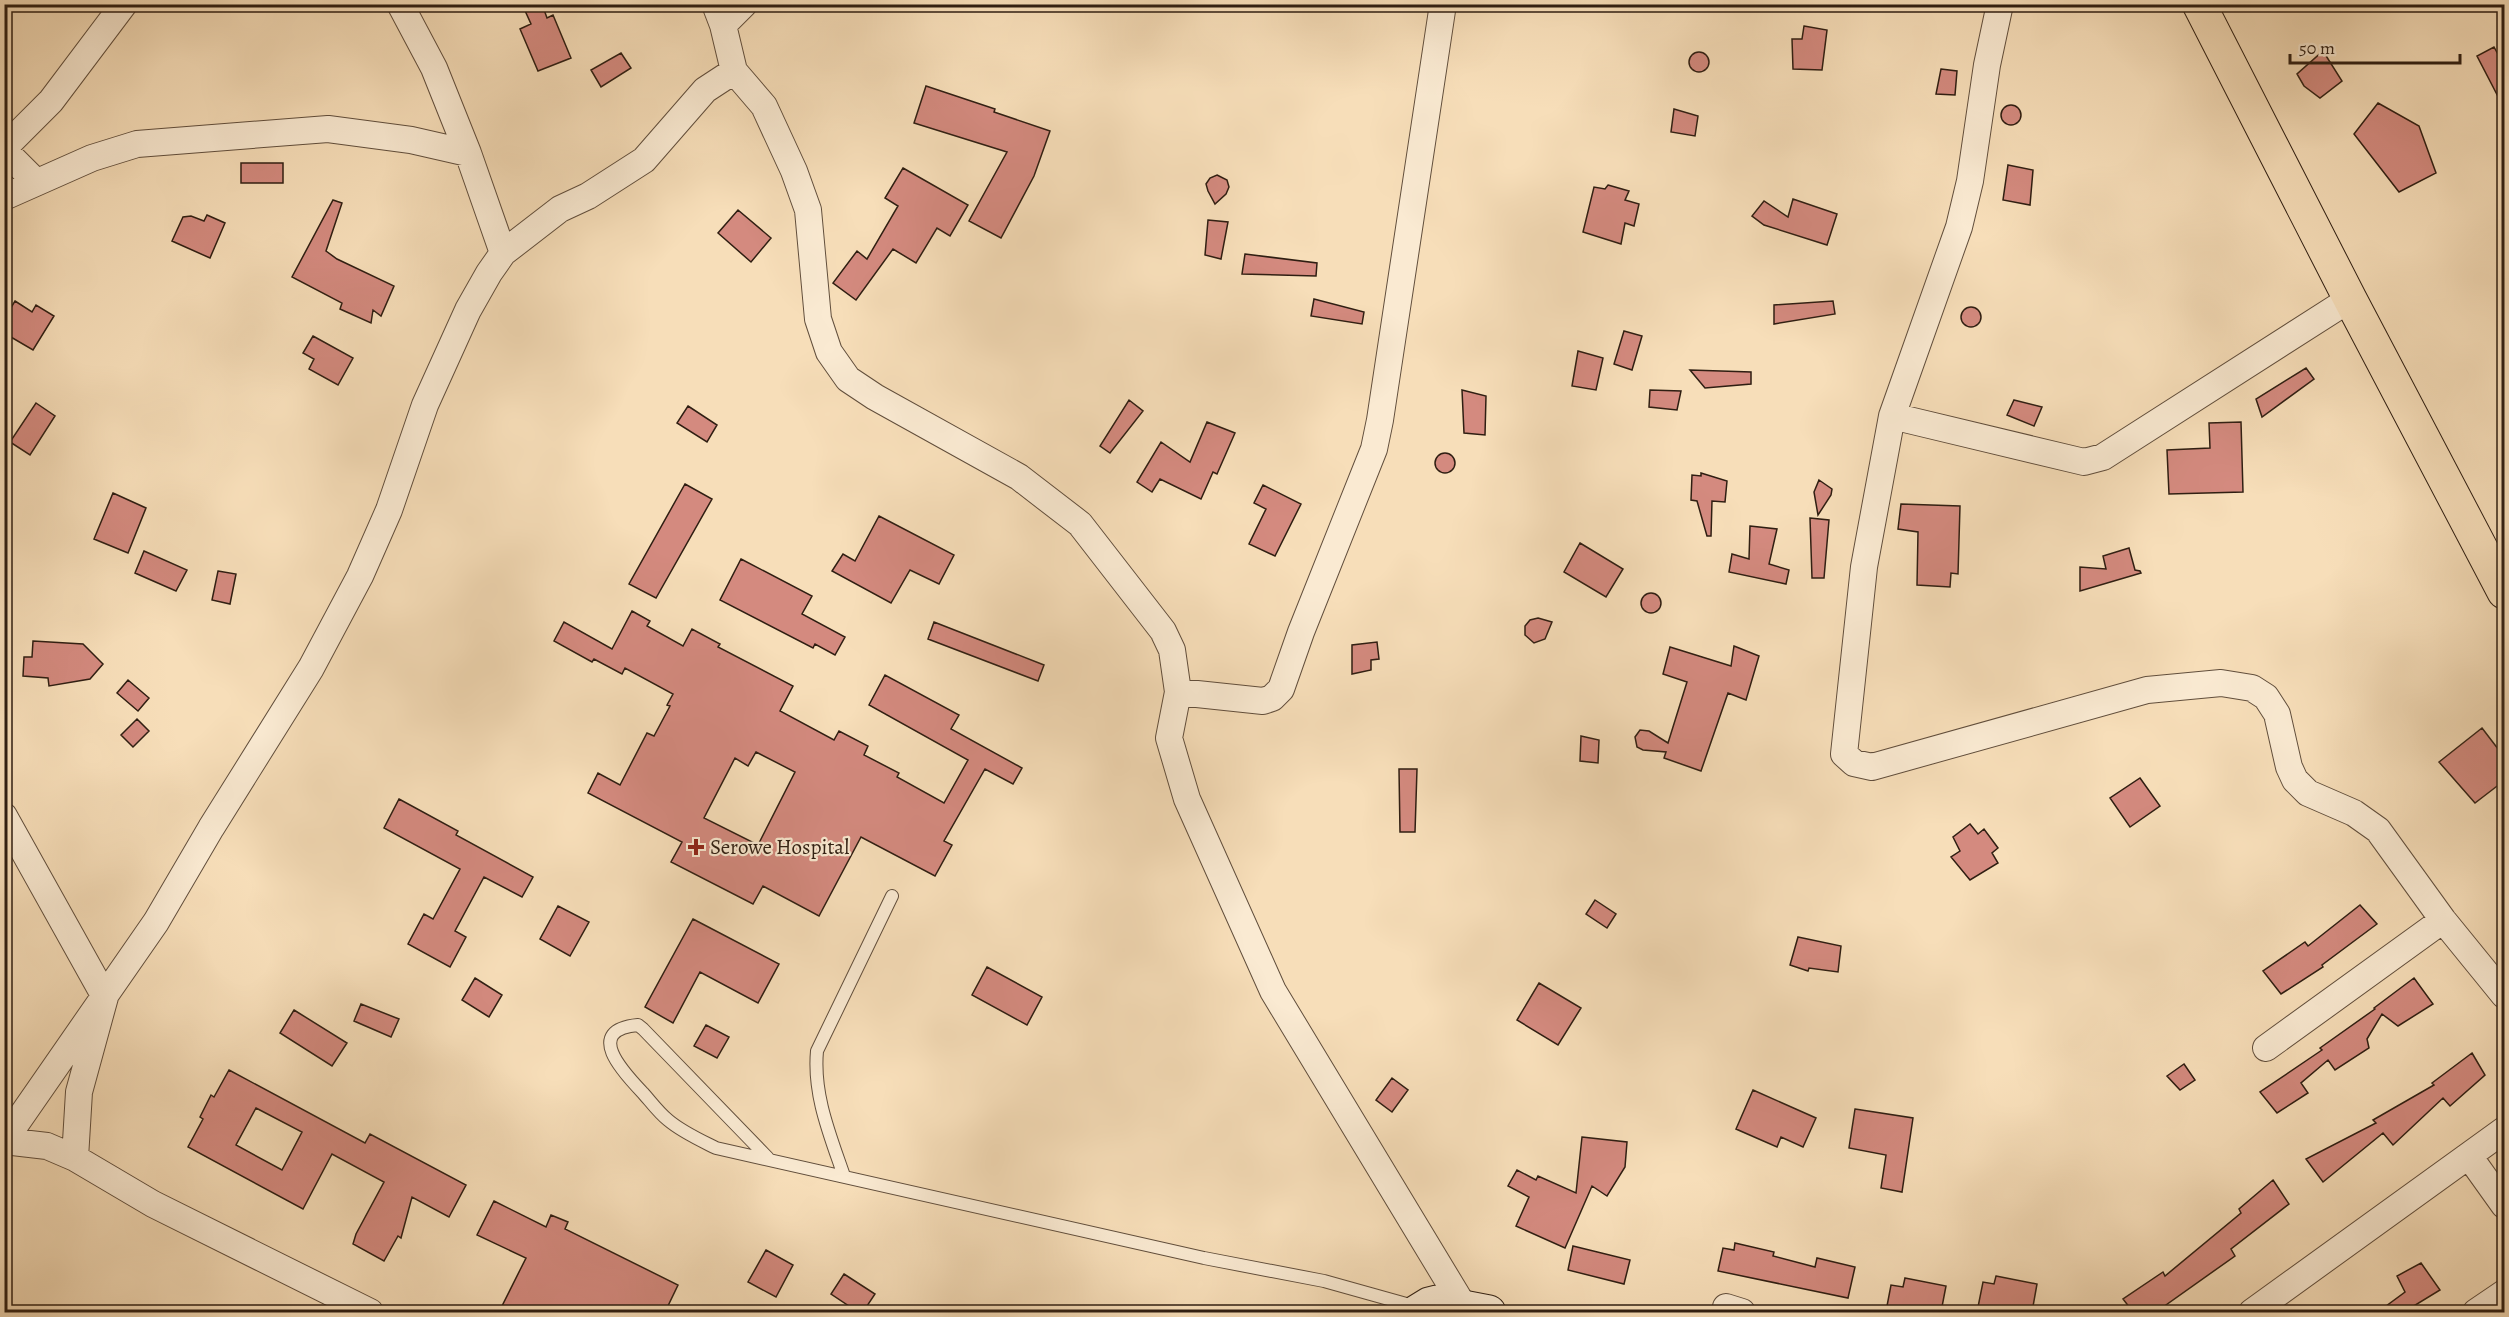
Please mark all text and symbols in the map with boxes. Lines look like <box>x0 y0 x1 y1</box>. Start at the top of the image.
scale bar <box>2290 27 2460 65</box>
text: 50 m <box>2299 36 2335 60</box>
place label: Serowe Hospital <box>710 833 849 861</box>
marker: Serowe Hospital <box>687 838 705 856</box>

